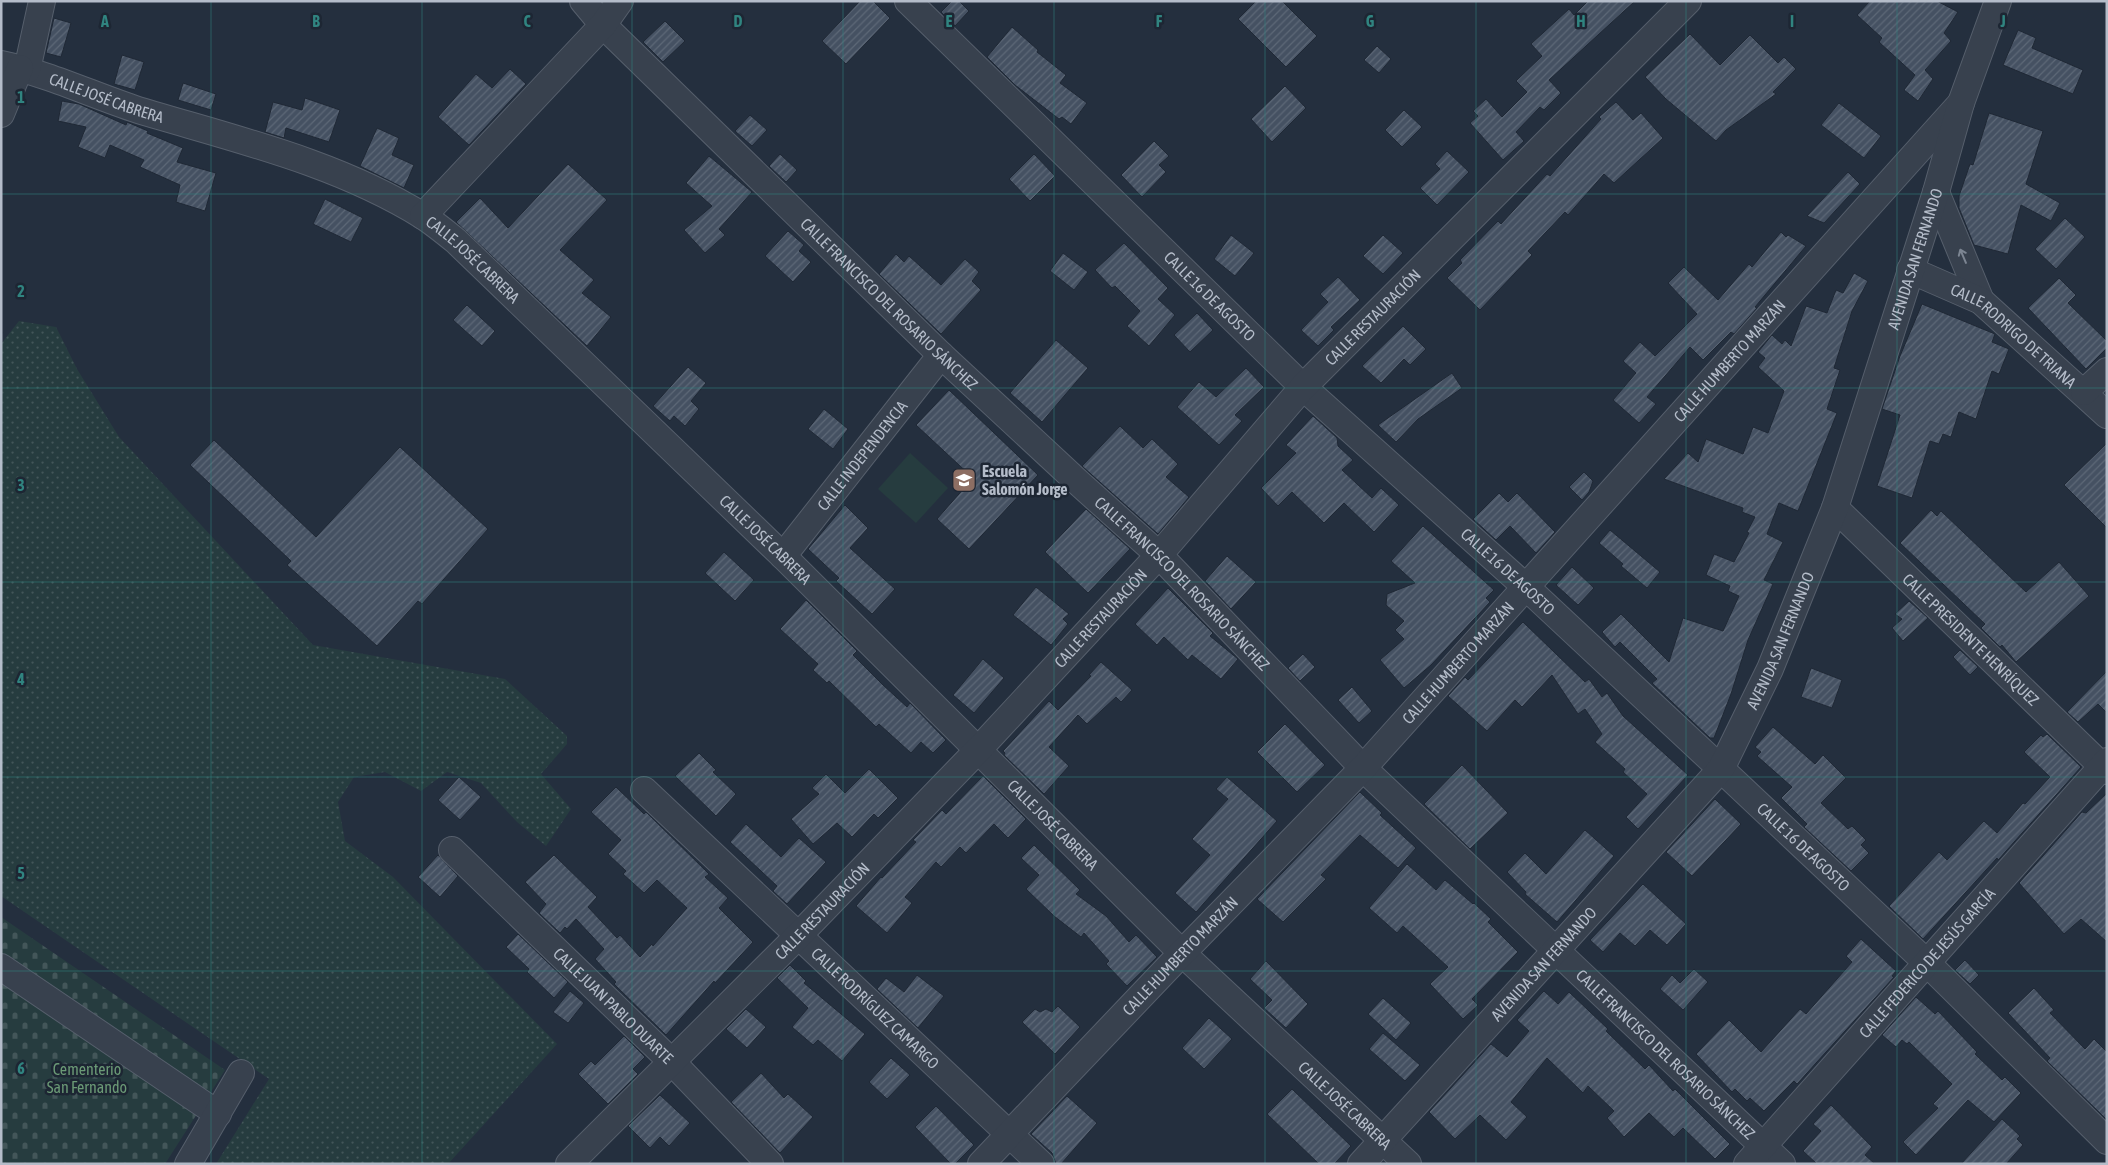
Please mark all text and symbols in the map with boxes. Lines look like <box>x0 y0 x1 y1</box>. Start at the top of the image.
text: A <box>100 12 109 30</box>
text: B <box>312 12 320 30</box>
text: C <box>523 12 531 30</box>
text: D <box>734 12 743 30</box>
text: E <box>946 12 953 30</box>
text: F <box>1156 12 1163 30</box>
text: G <box>1366 12 1375 30</box>
text: H <box>1576 12 1586 30</box>
text: I <box>1790 12 1794 30</box>
text: J <box>1999 12 2006 30</box>
street label: CALLE JOSÉ CABRERA <box>47 69 166 126</box>
text: 1 <box>17 88 25 106</box>
street label: AVENIDA SAN FERNANDO <box>1884 186 1946 332</box>
street label: CALLE JOSÉ CABRERA <box>423 212 524 307</box>
street label: CALLE FRANCISCO DEL ROSARIO SÁNCHEZ <box>797 214 981 393</box>
street label: CALLE 16 DE AGOSTO <box>1161 247 1259 344</box>
one-way arrow <box>1957 248 1966 263</box>
street label: CALLE RESTAURACIÓN <box>1321 266 1424 369</box>
street label: CALLE RODRIGO DE TRIANA <box>1948 280 2080 392</box>
text: 2 <box>17 282 25 300</box>
street label: CALLE HUMBERTO MARZÁN <box>1670 296 1789 425</box>
street label: CALLE INDEPENDENCIA <box>814 397 911 514</box>
place label: Escuela Salomón Jorge <box>982 462 1067 498</box>
school or university icon: Escuela Salomón Jorge <box>951 467 977 493</box>
text: 3 <box>17 476 25 494</box>
street label: CALLE JOSÉ CABRERA <box>716 491 815 588</box>
street label: CALLE FRANCISCO DEL ROSARIO SÁNCHEZ <box>1091 493 1273 674</box>
street label: CALLE 16 DE AGOSTO <box>1457 524 1559 618</box>
street label: CALLE RESTAURACIÓN <box>1050 565 1151 671</box>
street label: AVENIDA SAN FERNANDO <box>1743 569 1817 712</box>
street label: CALLE PRESIDENTE HENRÍQUEZ <box>1899 570 2042 709</box>
street label: CALLE HUMBERTO MARZÁN <box>1398 598 1517 727</box>
text: 4 <box>16 670 25 688</box>
street label: CALLE JOSÉ CABRERA <box>1004 776 1102 873</box>
street label: CALLE 16 DE AGOSTO <box>1754 799 1854 895</box>
street label: CALLE RESTAURACIÓN <box>771 859 873 963</box>
text: 5 <box>17 864 25 882</box>
street label: CALLE FEDERICO DE JESÚS GARCÍA <box>1855 884 1998 1041</box>
street label: CALLE HUMBERTO MARZÁN <box>1119 893 1241 1019</box>
street label: AVENIDA SAN FERNANDO <box>1487 903 1600 1024</box>
street label: CALLE JUAN PABLO DUARTE <box>550 944 677 1067</box>
street label: CALLE RODRÍGUEZ CAMARGO <box>808 944 943 1072</box>
street label: CALLE FRANCISCO DEL ROSARIO SÁNCHEZ <box>1573 966 1759 1143</box>
street label: CALLE JOSÉ CABRERA <box>1295 1058 1395 1153</box>
text: 6 <box>17 1059 25 1077</box>
park label: Cementerio San Fernando <box>47 1060 127 1096</box>

